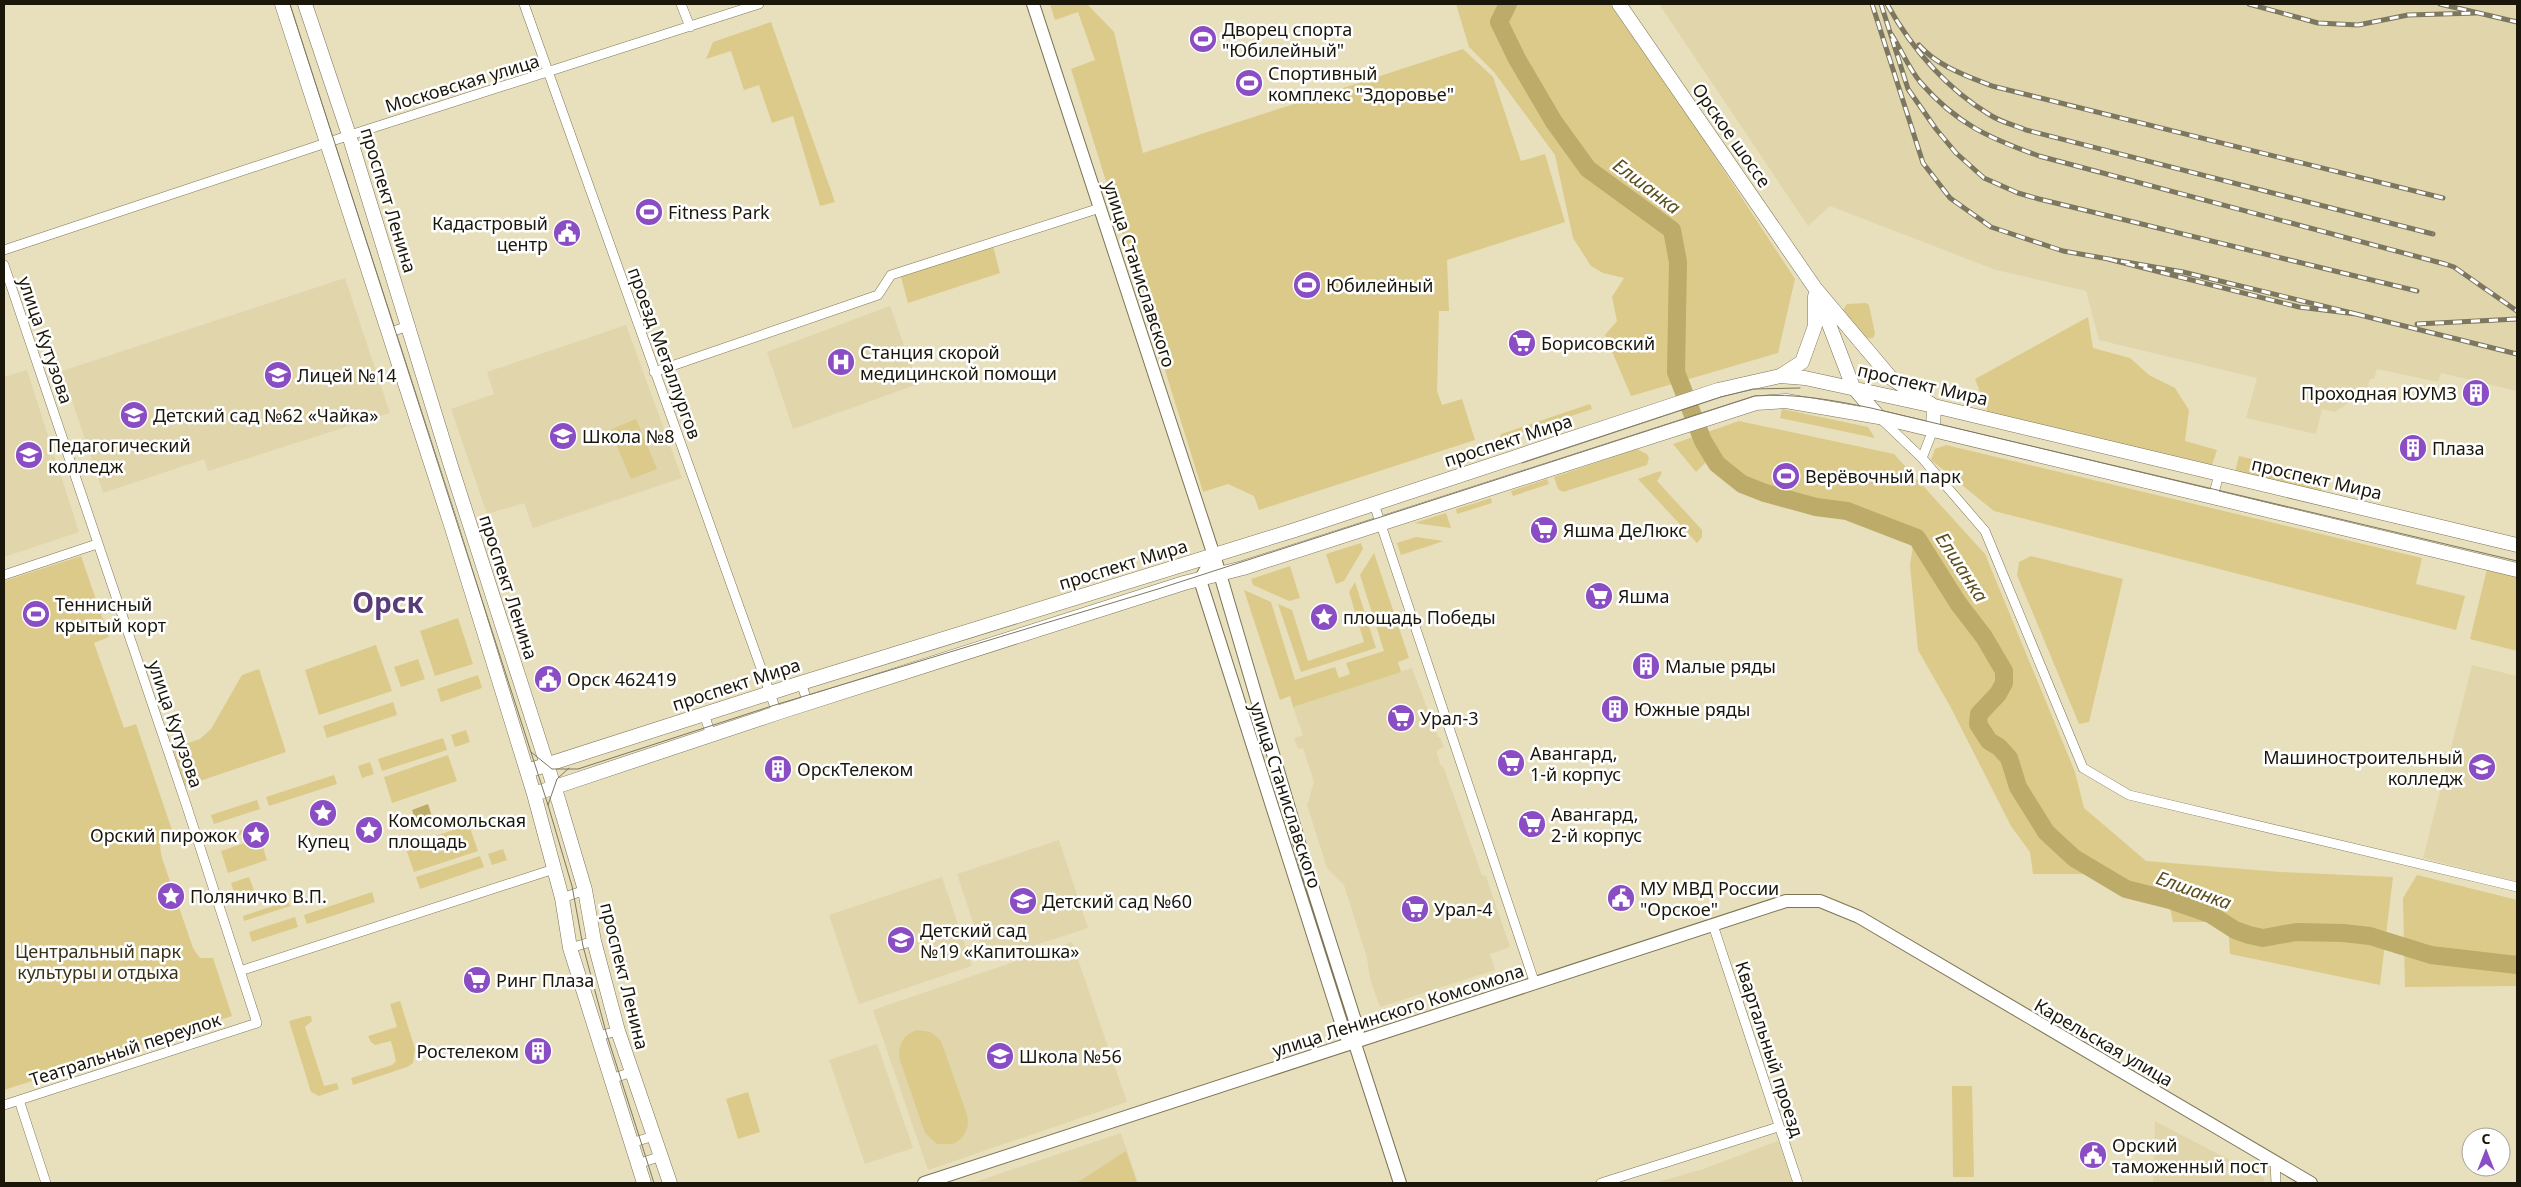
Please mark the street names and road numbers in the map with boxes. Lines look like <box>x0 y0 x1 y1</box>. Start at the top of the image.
street label: Московская улица <box>382 48 542 118</box>
street label: Орское шоссе <box>1687 78 1777 192</box>
street label: проспект Ленина <box>356 124 422 276</box>
street label: улица Станиславского <box>1099 178 1181 370</box>
street label: проезд Металлургов <box>623 264 707 442</box>
street label: улица Кутузова <box>13 273 79 407</box>
street label: проспект Мира <box>1855 357 1991 411</box>
street label: проспект Мира <box>1441 408 1575 472</box>
street label: проспект Мира <box>2249 451 2385 505</box>
street label: проспект Ленина <box>474 512 544 662</box>
street label: проспект Мира <box>1056 533 1190 595</box>
street label: проспект Мира <box>669 652 803 716</box>
street label: улица Кутузова <box>143 657 209 791</box>
street label: улица Станиславского <box>1245 699 1327 891</box>
street label: проспект Ленина <box>595 900 655 1052</box>
street label: улица Ленинского Комсомола <box>1269 958 1527 1062</box>
street label: Квартальный проезд <box>1730 958 1810 1140</box>
street label: Карельская улица <box>2030 992 2178 1092</box>
street label: Театральный переулок <box>26 1007 224 1091</box>

